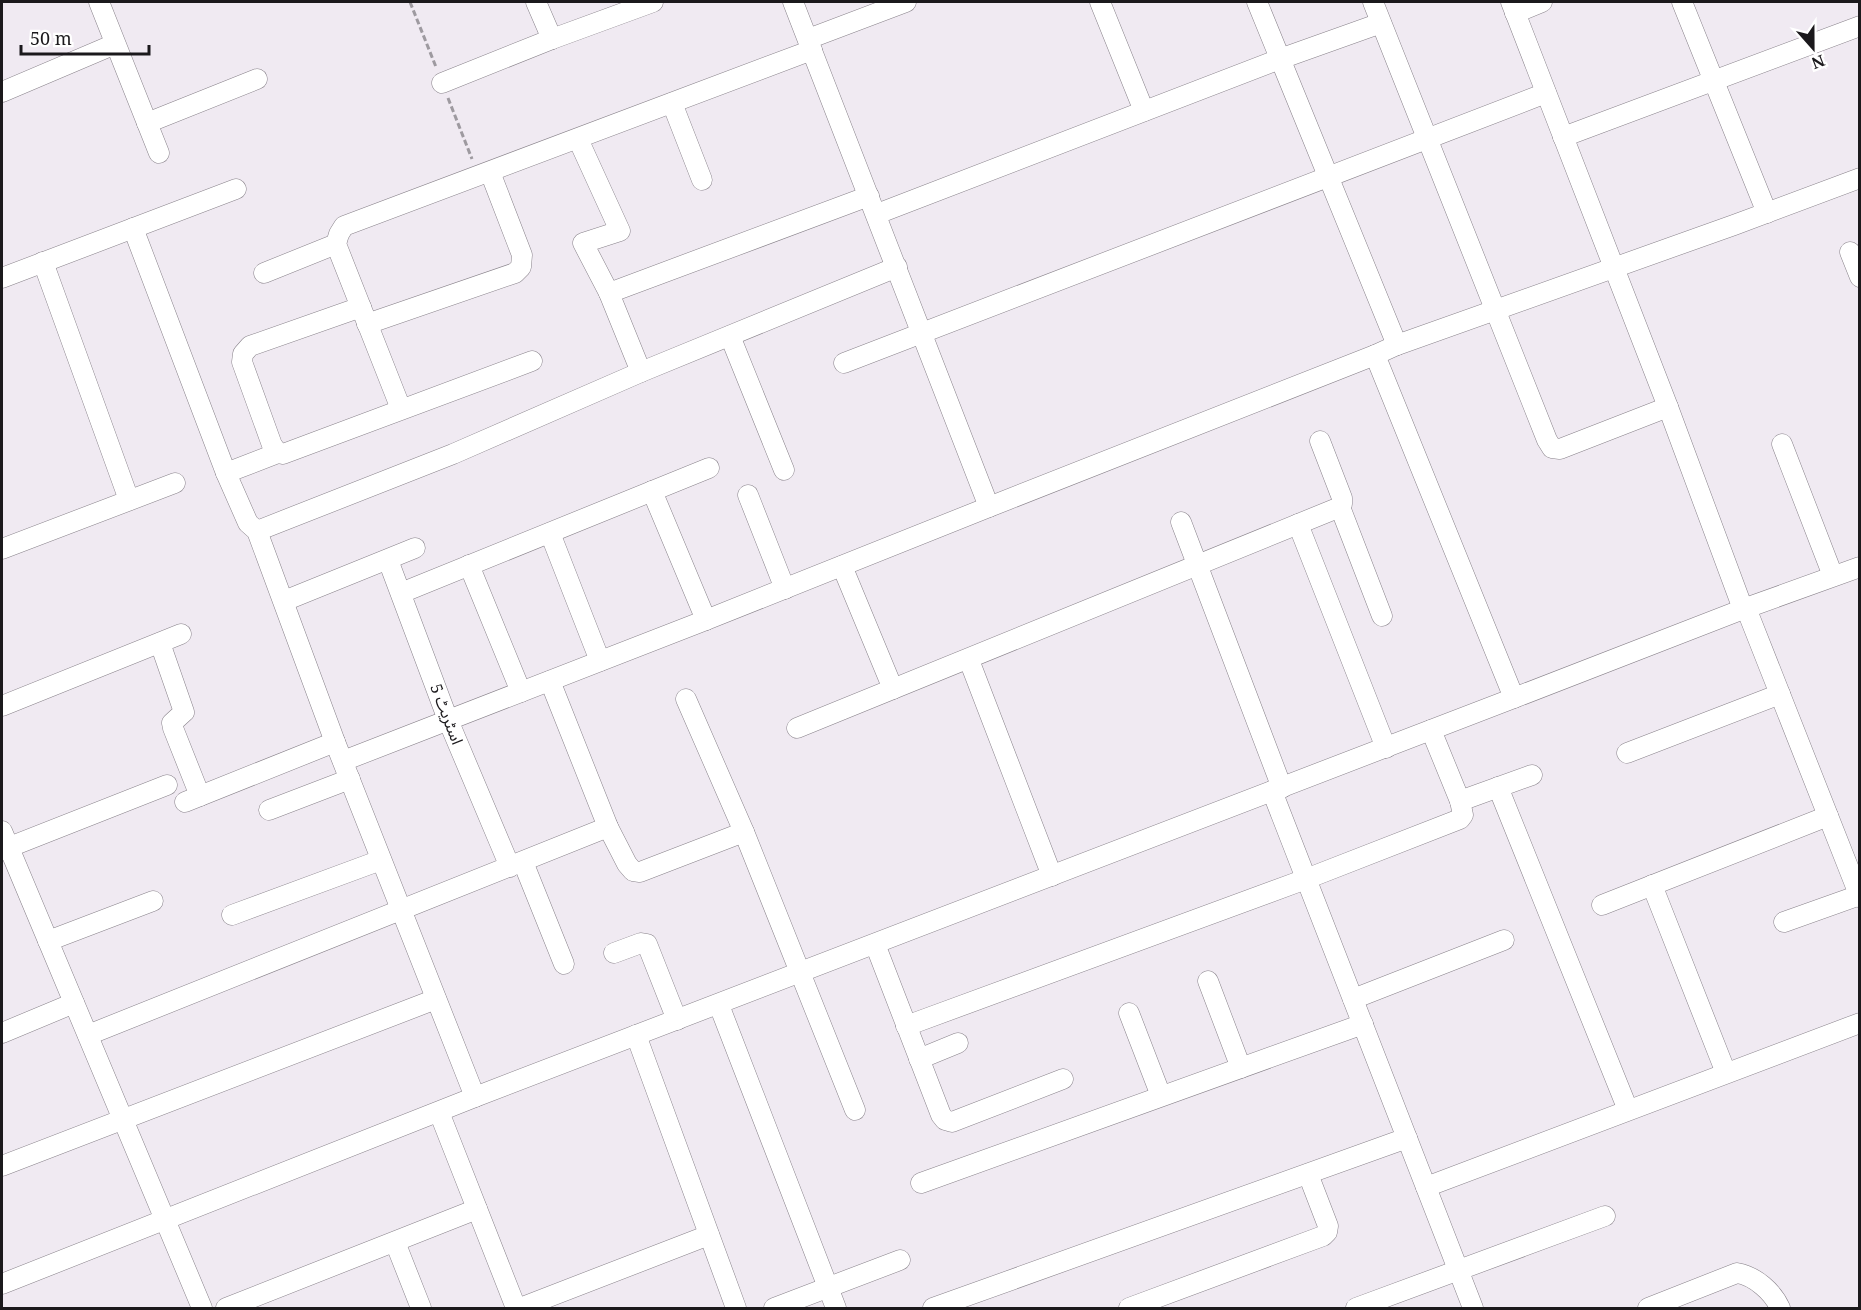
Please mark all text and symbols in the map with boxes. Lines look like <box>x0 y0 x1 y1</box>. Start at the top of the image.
scale bar <box>21 18 148 56</box>
north arrow <box>1783 18 1843 78</box>
text: 50 m <box>30 26 72 50</box>
text: N <box>1808 49 1828 75</box>
street label: اسٹریٹ 5 <box>425 680 469 748</box>

